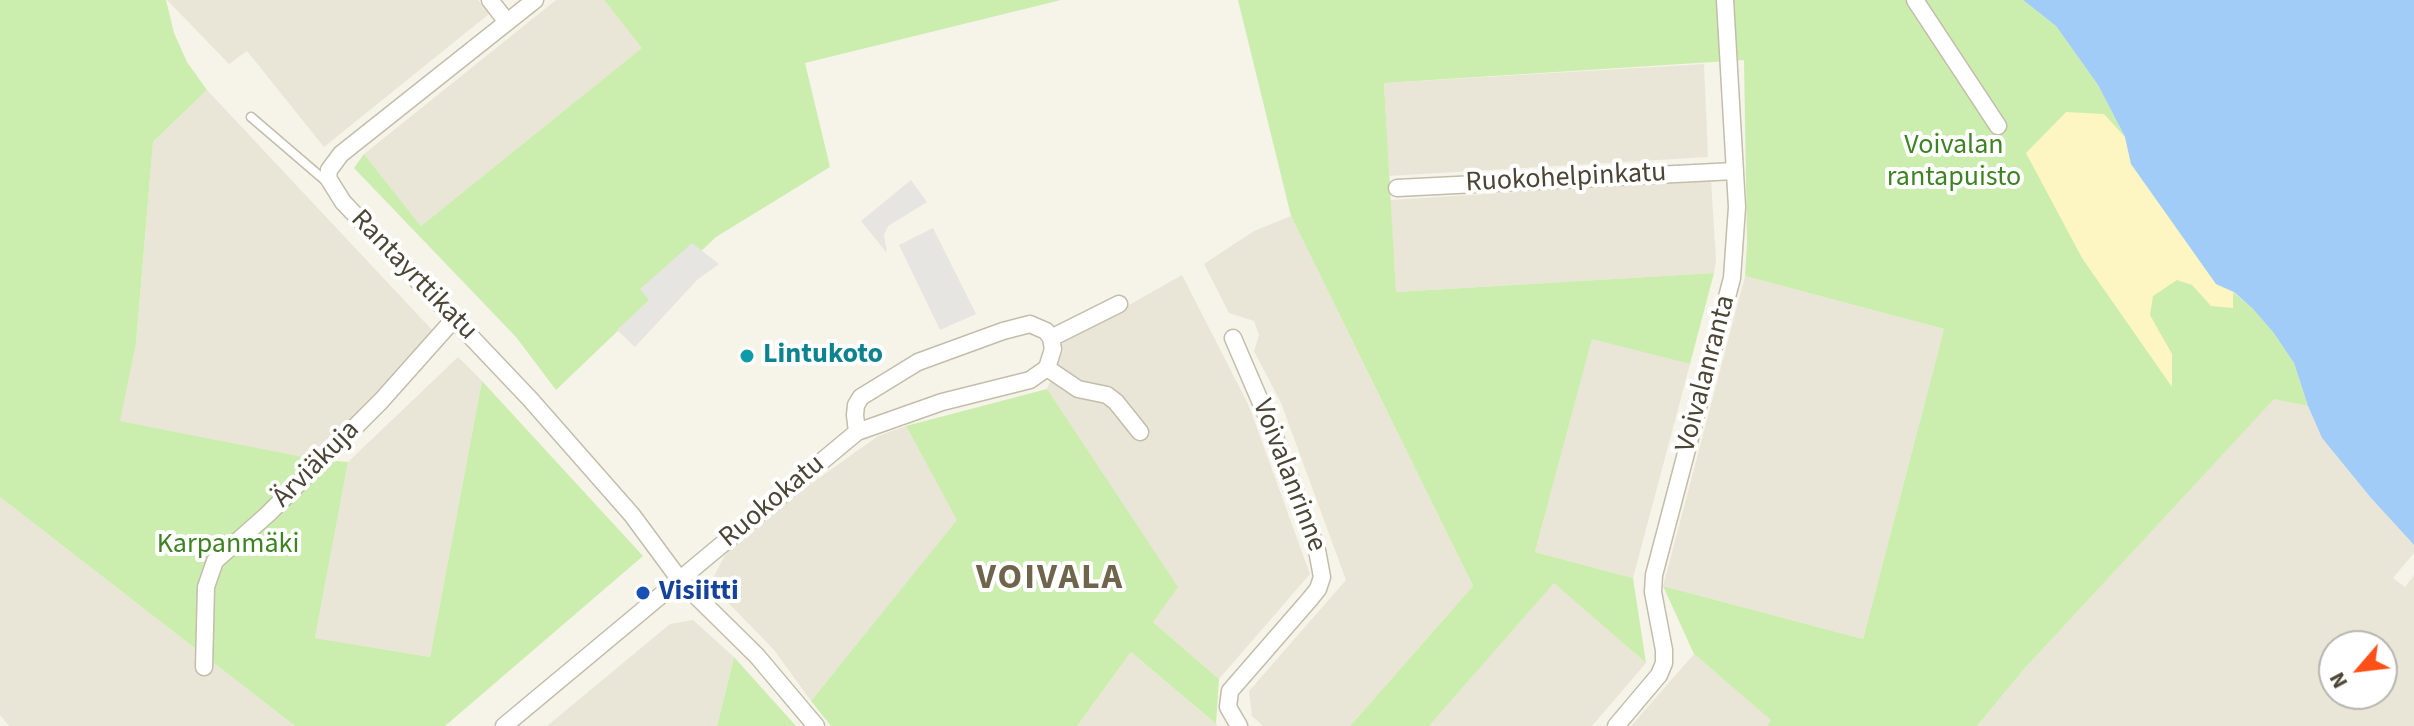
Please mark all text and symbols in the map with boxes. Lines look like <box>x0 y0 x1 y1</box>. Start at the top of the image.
park label: Voivalan rantapuisto <box>1887 130 2021 196</box>
street label: Ruokohelpinkatu <box>1465 157 1667 201</box>
street label: Rantayrttikatu <box>342 204 484 348</box>
street label: Voivalanranta <box>1670 292 1744 456</box>
place label: Lintukoto <box>763 339 883 373</box>
marker: Lintukoto <box>738 347 756 365</box>
street label: Voivalanrinne <box>1244 395 1332 557</box>
street label: Ärviäkuja <box>266 414 368 516</box>
street label: Ruokokatu <box>714 448 832 556</box>
park label: Karpanmäki <box>157 529 299 563</box>
district label: VOIVALA <box>976 558 1124 602</box>
place label: Visiitti <box>659 576 739 610</box>
marker: Visiitti <box>634 584 652 602</box>
north arrow <box>2318 630 2398 710</box>
text: N <box>2321 666 2356 694</box>

